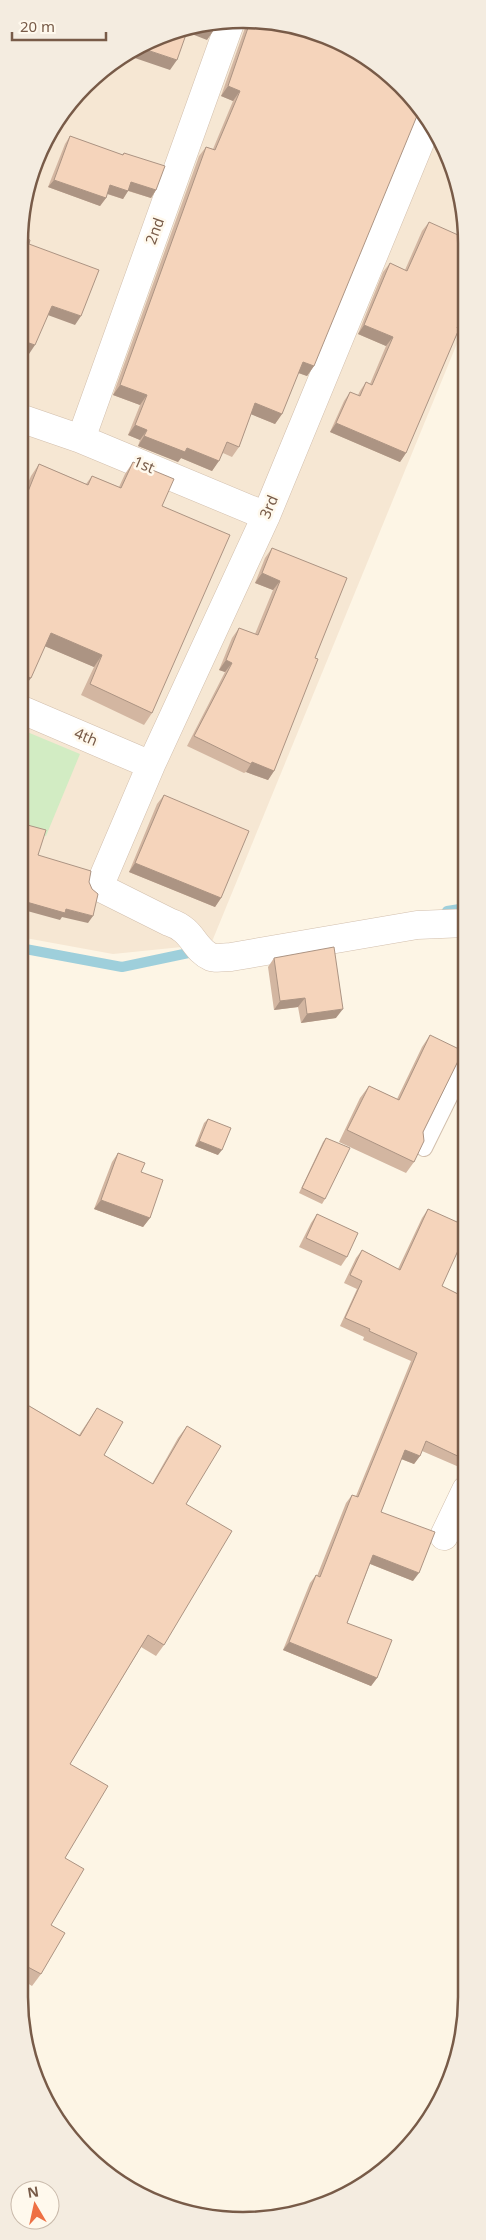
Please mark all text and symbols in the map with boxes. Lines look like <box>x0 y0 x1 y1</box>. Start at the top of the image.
scale bar <box>12 10 106 42</box>
text: 20 m <box>20 16 55 36</box>
street label: 2nd <box>140 215 168 247</box>
street label: 1st <box>131 451 159 478</box>
street label: 3rd <box>254 492 282 521</box>
street label: 4th <box>72 722 101 750</box>
north arrow <box>10 2180 60 2230</box>
text: N <box>26 2181 40 2202</box>

